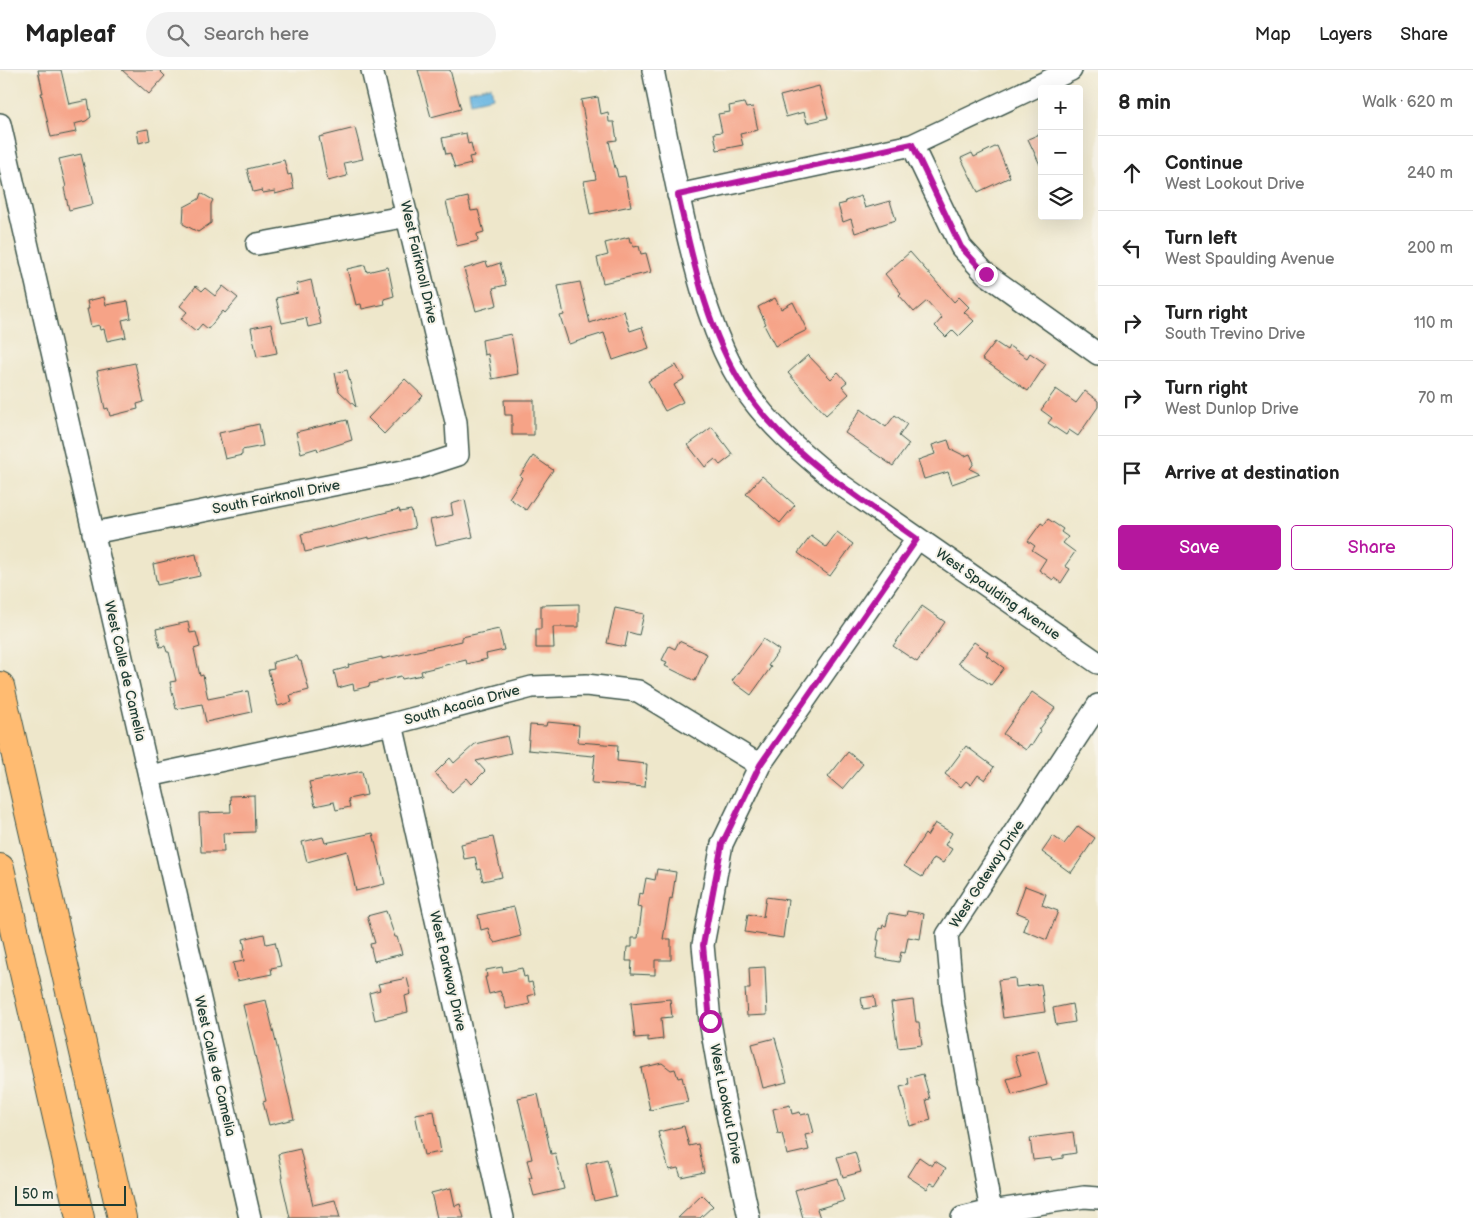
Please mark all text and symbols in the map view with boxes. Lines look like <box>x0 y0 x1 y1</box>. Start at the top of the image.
search box <box>146 12 496 57</box>
text: Mapleaf <box>25 20 116 49</box>
icon: search <box>164 21 192 49</box>
text: Search here <box>204 23 309 46</box>
text: Map <box>1255 24 1291 45</box>
text: Layers <box>1319 24 1372 45</box>
text: Share <box>1400 24 1448 45</box>
map controls <box>1038 85 1083 220</box>
button: + <box>1038 85 1083 130</box>
text: 8 min <box>1118 90 1171 115</box>
text: Walk · 620 m <box>1362 93 1453 112</box>
button: − <box>1038 130 1083 175</box>
text: Continue <box>1165 152 1243 175</box>
icon: ahead <box>1118 159 1146 187</box>
text: 240 m <box>1407 164 1453 183</box>
button: layers <box>1038 175 1083 220</box>
text: West Lookout Drive <box>1165 175 1304 194</box>
street label: West Fairknoll Drive <box>397 199 441 325</box>
text: Turn left <box>1165 227 1237 250</box>
icon: left <box>1118 234 1146 262</box>
text: 200 m <box>1407 239 1453 258</box>
text: West Spaulding Avenue <box>1165 250 1335 269</box>
route end <box>975 263 998 286</box>
text: Turn right <box>1165 302 1248 325</box>
icon: right <box>1118 309 1146 337</box>
text: 110 m <box>1414 314 1453 333</box>
text: South Trevino Drive <box>1165 325 1305 344</box>
text: Turn right <box>1165 377 1248 400</box>
icon: right <box>1118 384 1146 412</box>
text: 70 m <box>1418 389 1453 408</box>
text: West Dunlop Drive <box>1165 400 1299 419</box>
icon: arrive <box>1118 459 1146 487</box>
text: Arrive at destination <box>1165 462 1340 485</box>
street label: South Fairknoll Drive <box>211 476 341 518</box>
button: Save <box>1118 525 1281 570</box>
button: Share <box>1291 525 1453 570</box>
street label: West Spaulding Avenue <box>932 544 1064 644</box>
street label: West Calle de Camelia <box>101 599 149 743</box>
street label: South Acacia Drive <box>402 681 522 729</box>
street label: West Gateway Drive <box>946 817 1028 931</box>
street label: West Parkway Drive <box>426 909 470 1033</box>
street label: West Calle de Camelia <box>191 994 239 1138</box>
route start <box>699 1010 722 1033</box>
street label: West Lookout Drive <box>706 1042 746 1166</box>
scale bar <box>15 1183 126 1206</box>
text: 50 m <box>22 1186 54 1203</box>

